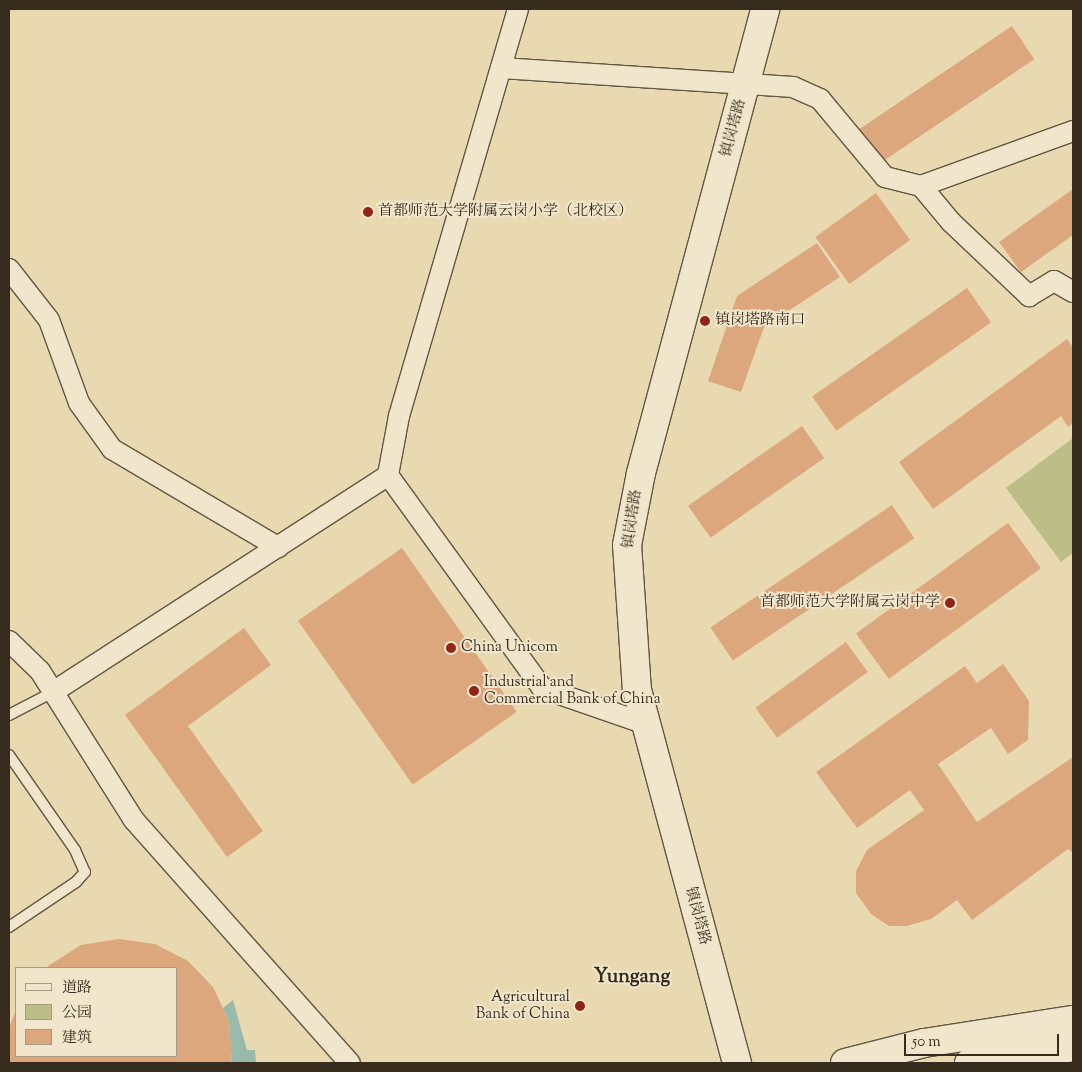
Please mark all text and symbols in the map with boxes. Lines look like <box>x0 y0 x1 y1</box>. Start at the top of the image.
street label: 镇岗塔路 <box>718 97 750 159</box>
place label: 首都师范大学附属云岗小学（北校区） <box>378 203 633 221</box>
marker: 首都师范大学附属云岗小学（北校区） <box>362 206 374 218</box>
place label: 镇岗塔路南口 <box>715 312 805 330</box>
marker: 镇岗塔路南口 <box>699 315 711 327</box>
street label: 镇岗塔路 <box>620 488 646 550</box>
place label: 首都师范大学附属云岗中学 <box>760 594 940 612</box>
marker: 首都师范大学附属云岗中学 <box>944 597 956 609</box>
place label: China Unicom <box>461 639 558 657</box>
marker: China Unicom <box>445 642 457 654</box>
place label: Industrial and Commercial Bank of China <box>484 673 661 708</box>
marker: Industrial and Commercial Bank of China <box>468 685 480 697</box>
street label: 镇岗塔路 <box>681 885 713 947</box>
district label: Yungang <box>594 965 670 989</box>
legend <box>15 967 178 1057</box>
text: 道路 <box>62 978 92 999</box>
place label: Agricultural Bank of China <box>476 988 570 1023</box>
marker: Agricultural Bank of China <box>574 1000 586 1012</box>
text: 公园 <box>62 1003 92 1024</box>
scale bar <box>907 1024 1062 1056</box>
text: 建筑 <box>62 1028 92 1049</box>
text: 50 m <box>912 1032 941 1053</box>

